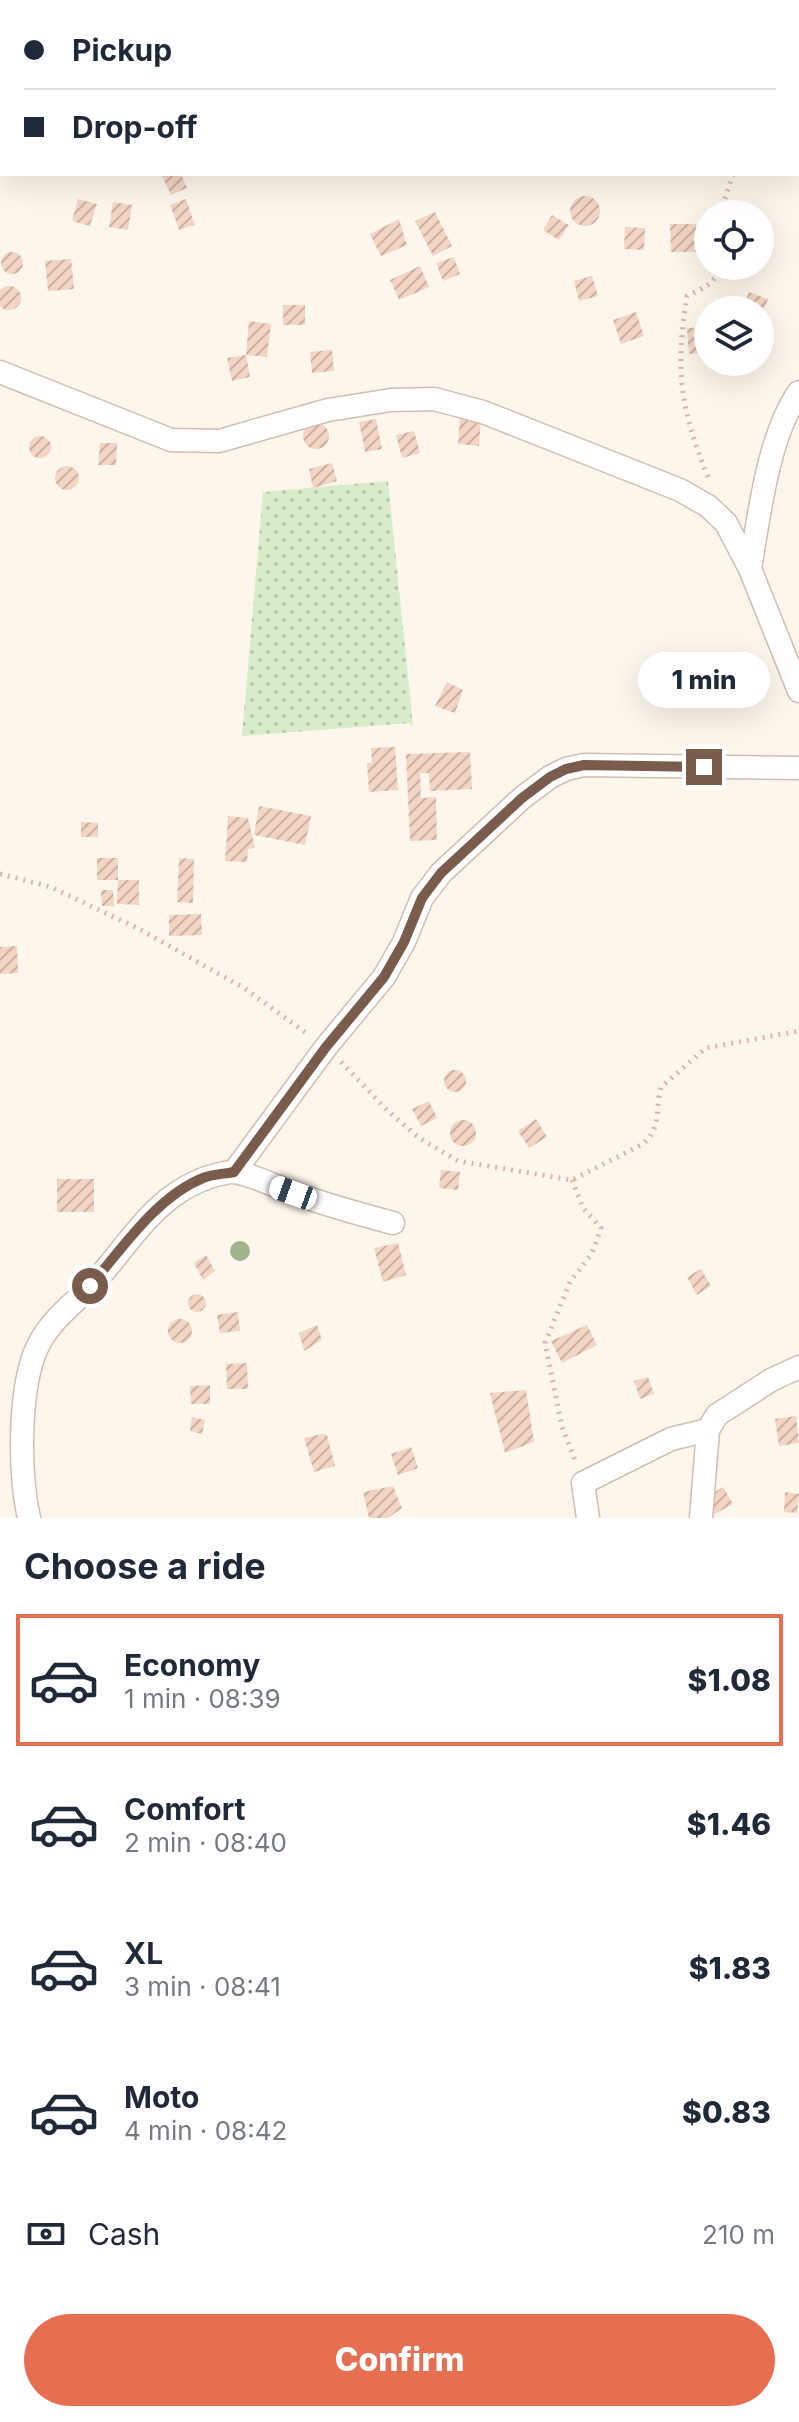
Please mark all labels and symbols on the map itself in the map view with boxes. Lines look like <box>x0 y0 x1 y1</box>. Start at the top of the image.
callout: 1 min <box>638 651 770 707</box>
route end <box>686 749 722 785</box>
car <box>266 1174 320 1212</box>
route start <box>72 1268 108 1304</box>

